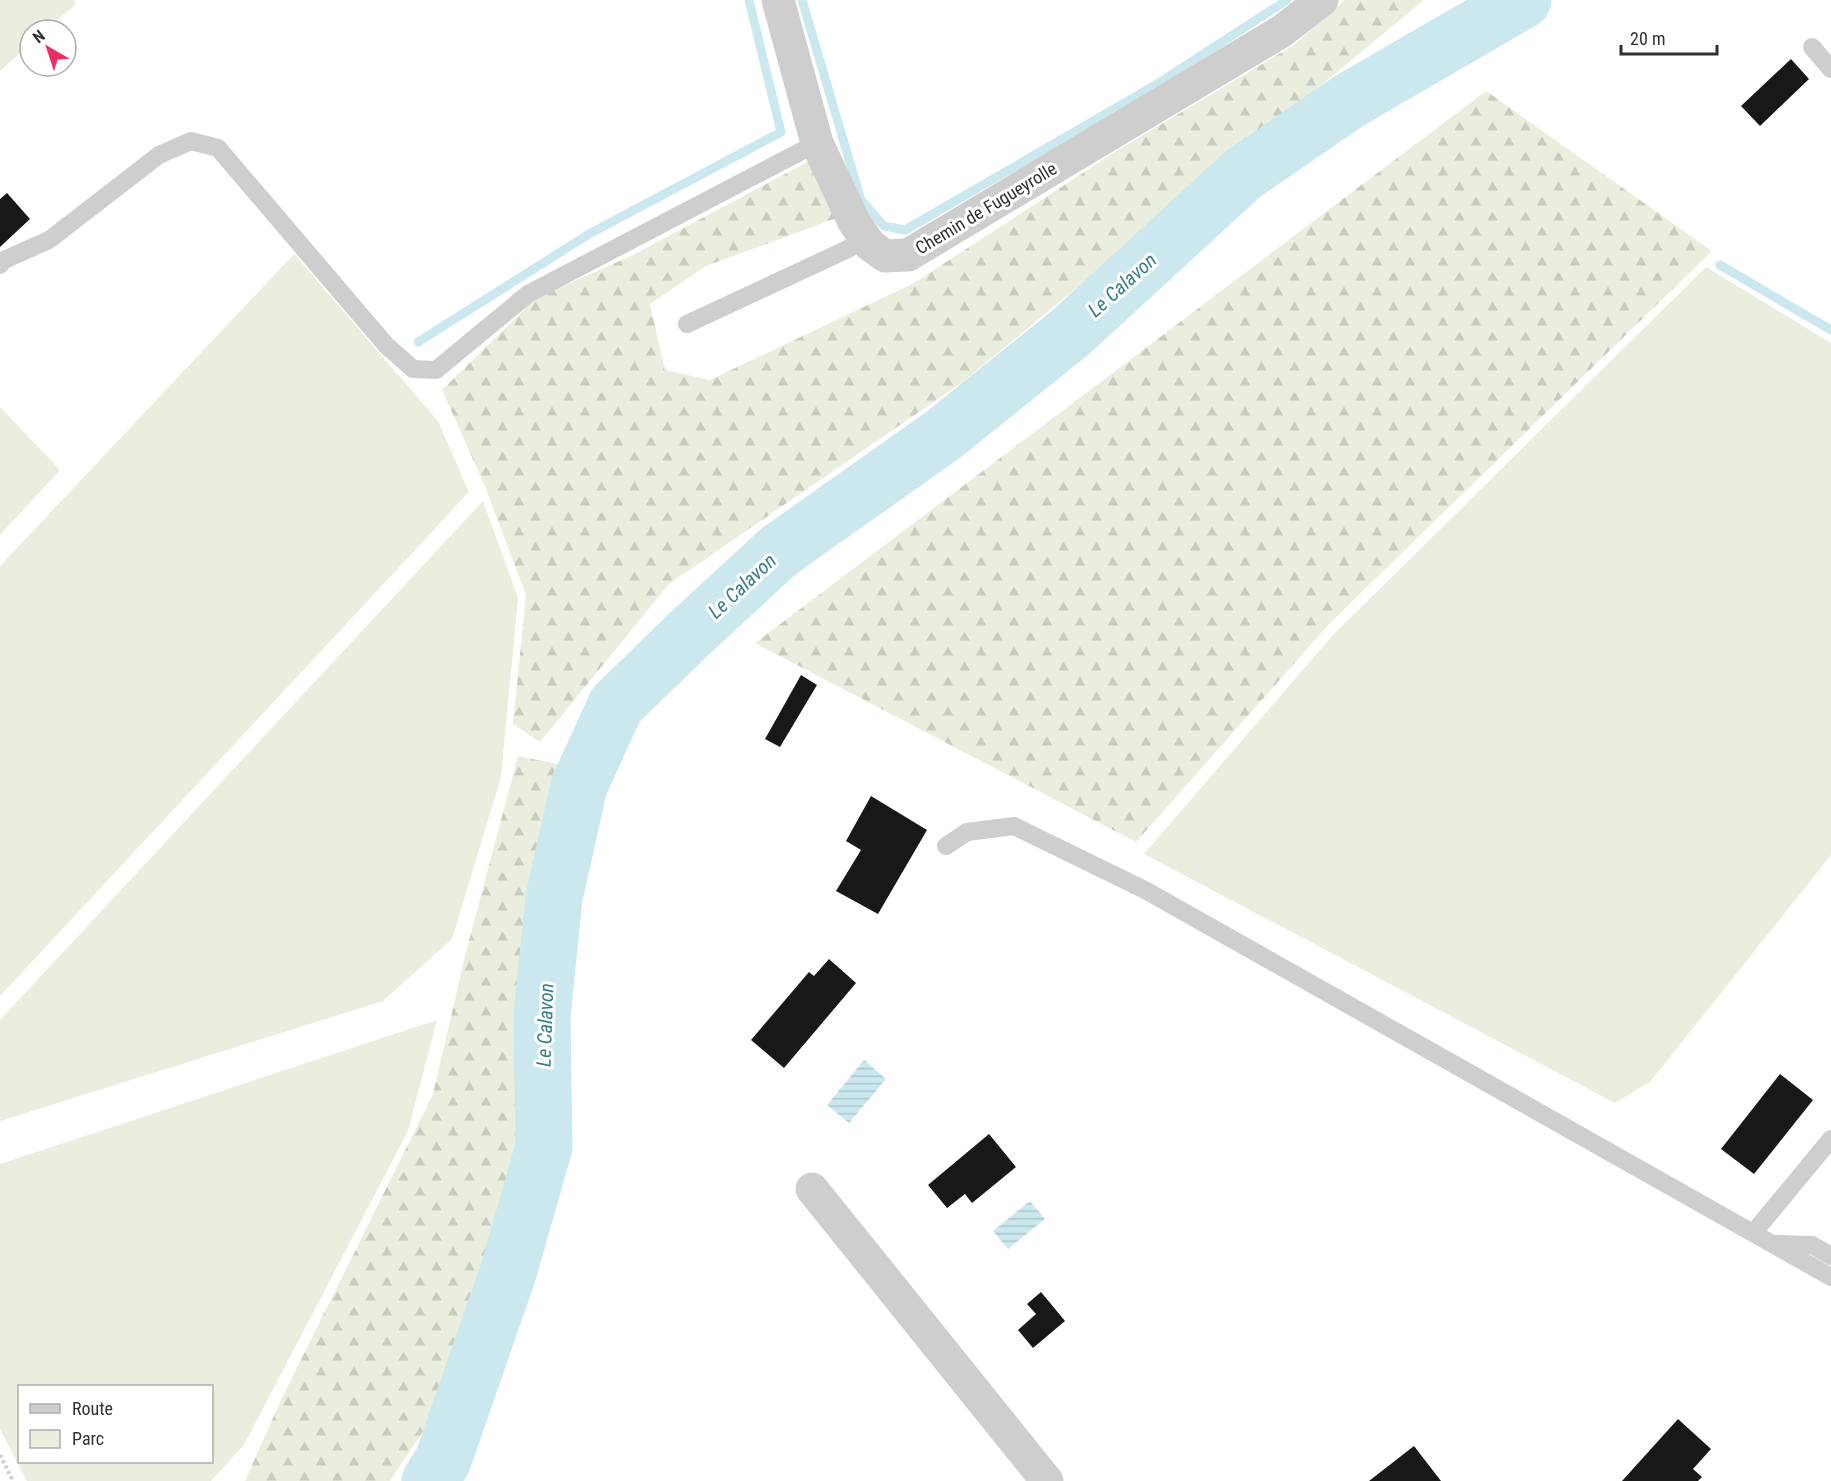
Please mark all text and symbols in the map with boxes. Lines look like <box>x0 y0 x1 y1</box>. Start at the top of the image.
north arrow <box>18 18 78 78</box>
scale bar <box>1621 18 1717 56</box>
text: N <box>29 26 49 47</box>
text: 20 m <box>1630 28 1665 49</box>
street label: Chemin de Fugueyrolle <box>912 158 1060 258</box>
water label: Le Calavon <box>1083 248 1161 322</box>
water label: Le Calavon <box>703 549 781 623</box>
water label: Le Calavon <box>532 983 558 1067</box>
legend <box>18 1385 213 1463</box>
text: Route <box>72 1398 113 1419</box>
text: Parc <box>72 1428 104 1449</box>

